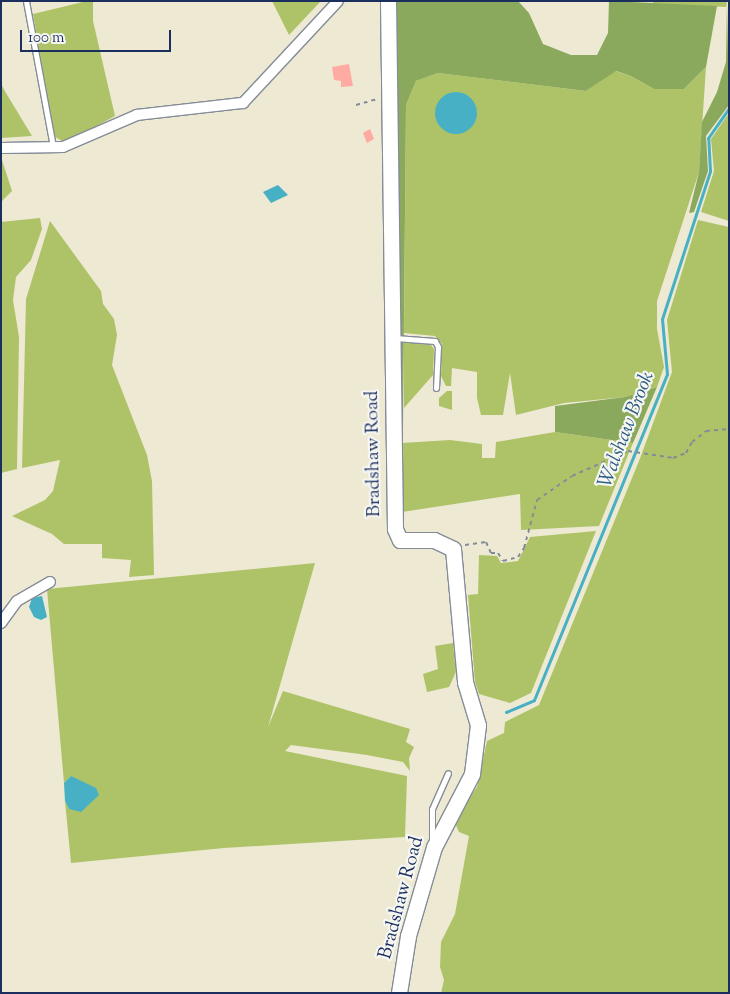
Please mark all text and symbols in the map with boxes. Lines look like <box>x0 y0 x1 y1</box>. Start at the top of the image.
scale bar <box>22 20 174 52</box>
text: 100 m <box>28 28 64 49</box>
water label: Walshaw Brook <box>594 369 660 491</box>
street label: Bradshaw Road <box>361 391 387 517</box>
street label: Bradshaw Road <box>375 834 429 962</box>

